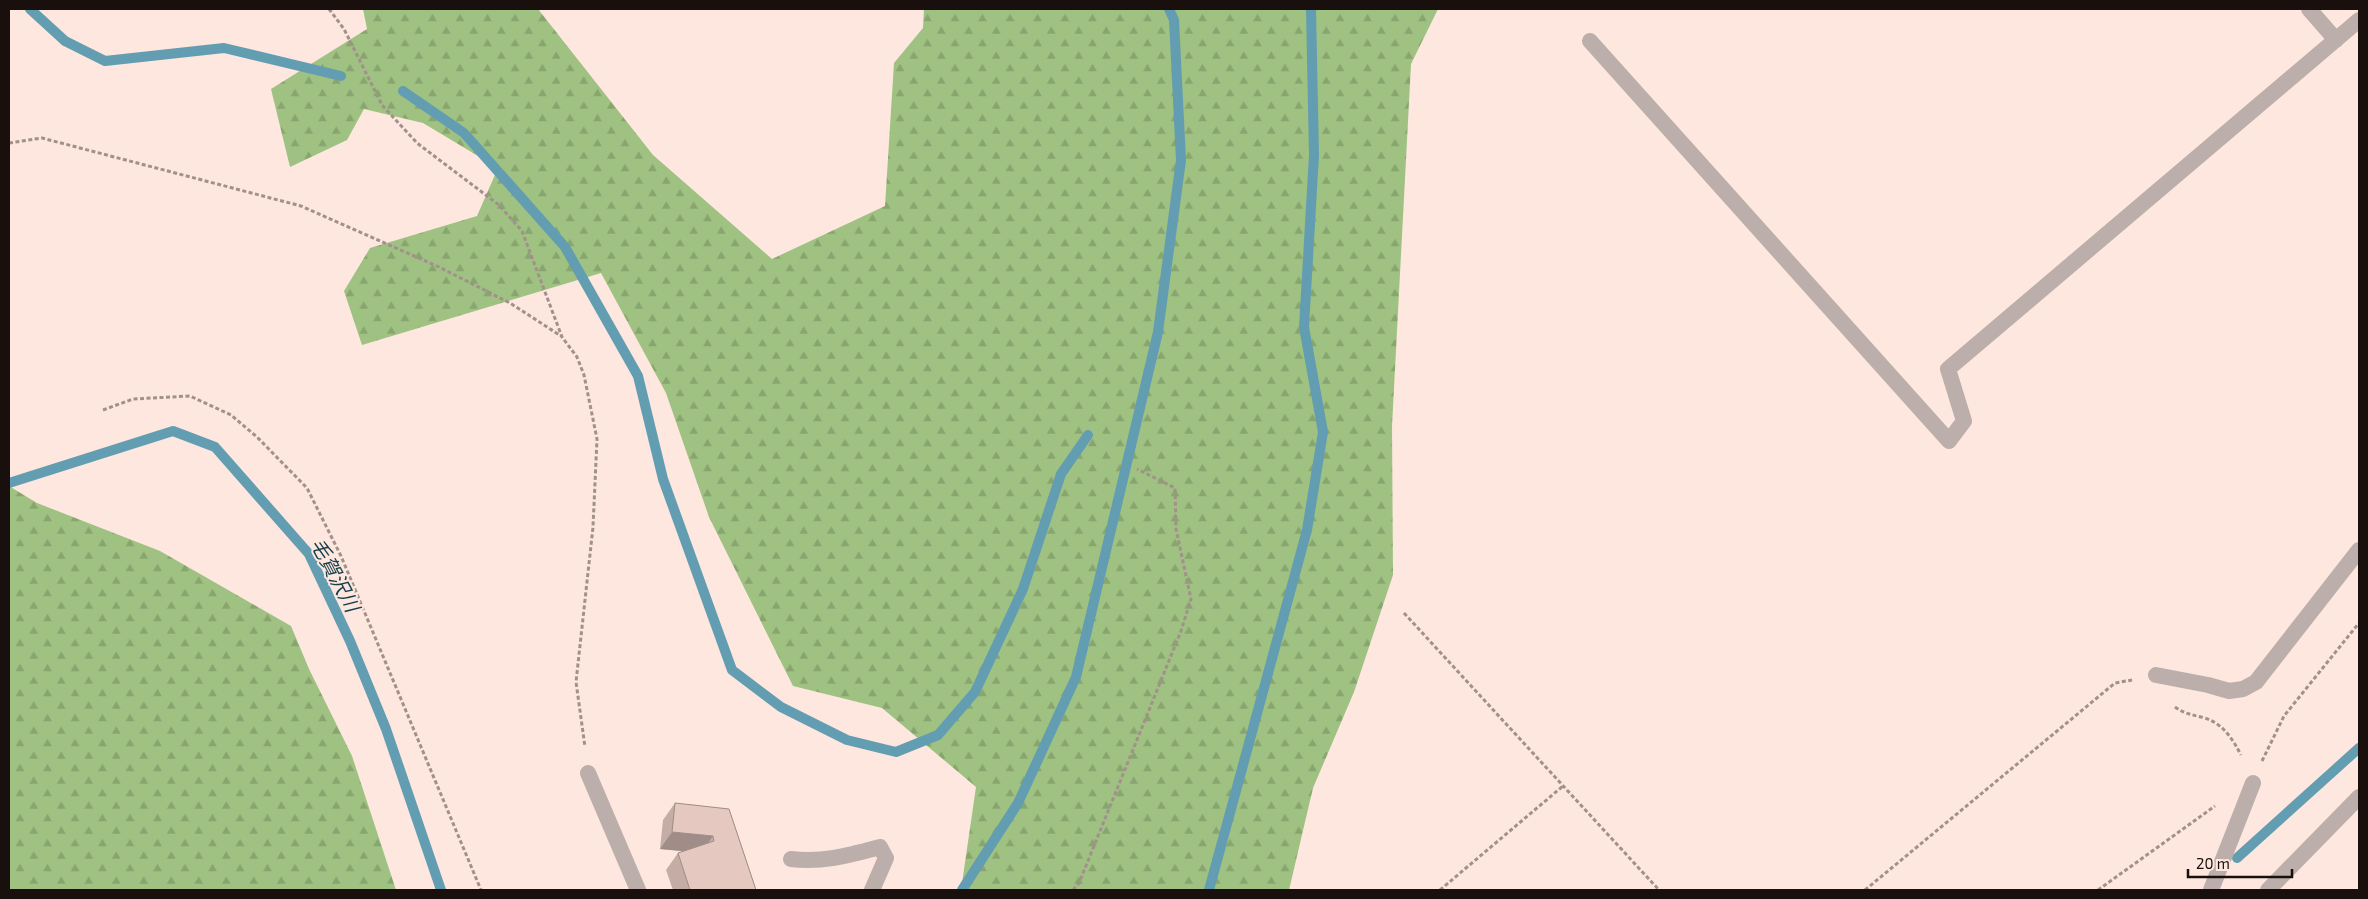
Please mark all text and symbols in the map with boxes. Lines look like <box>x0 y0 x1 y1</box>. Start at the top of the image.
water label: 毛賀沢川 <box>307 534 366 617</box>
scale bar <box>2188 846 2292 878</box>
text: 20 m <box>2196 854 2230 872</box>

